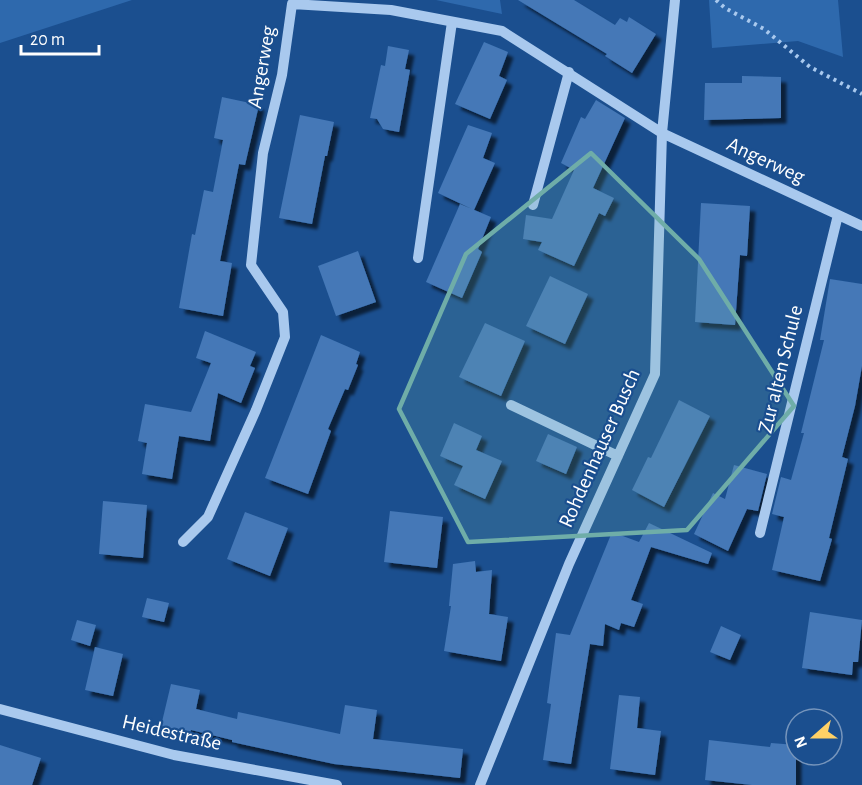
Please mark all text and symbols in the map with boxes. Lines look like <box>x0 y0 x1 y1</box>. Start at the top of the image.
scale bar <box>21 18 99 56</box>
street label: Angerweg <box>244 24 279 110</box>
text: 20 m <box>30 31 65 49</box>
street label: Angerweg <box>724 133 809 188</box>
street label: Zur alten Schule <box>754 303 807 435</box>
street label: Rohdenhauser Busch <box>555 366 644 531</box>
north arrow <box>784 707 844 767</box>
street label: Heidestraße <box>120 711 224 754</box>
text: N <box>791 734 810 750</box>

